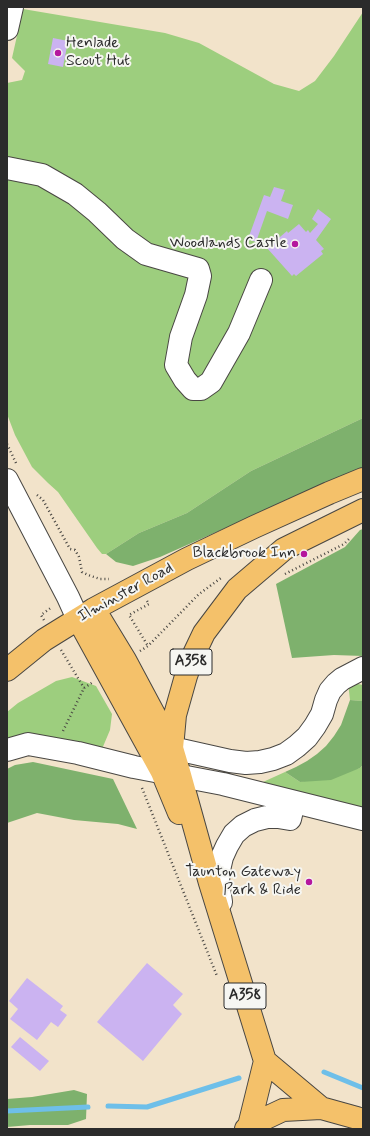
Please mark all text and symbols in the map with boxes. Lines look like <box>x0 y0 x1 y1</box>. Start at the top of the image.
place label: Henlade Scout Hut <box>66 34 130 72</box>
marker: Henlade Scout Hut <box>53 48 63 58</box>
place label: Woodlands Castle <box>170 234 287 254</box>
marker: Woodlands Castle <box>290 239 300 249</box>
place label: Blackbrook Inn <box>192 544 296 564</box>
marker: Blackbrook Inn <box>299 549 309 559</box>
street label: Ilminster Road <box>75 559 177 627</box>
road number: A358 <box>170 649 212 675</box>
place label: Taunton Gateway Park & Ride <box>185 863 301 901</box>
marker: Taunton Gateway Park & Ride <box>304 877 314 887</box>
road number: A358 <box>224 983 266 1009</box>

